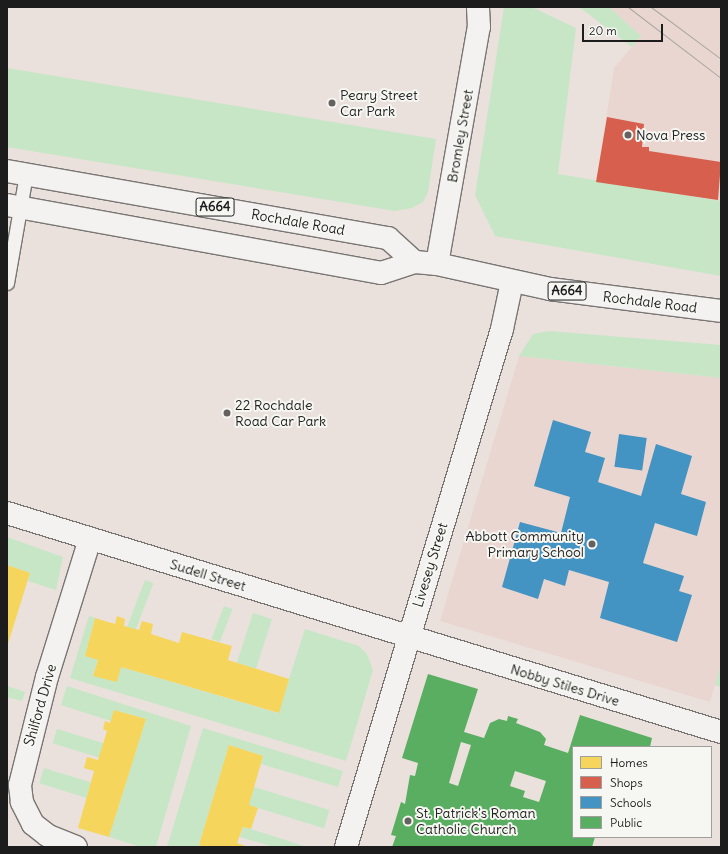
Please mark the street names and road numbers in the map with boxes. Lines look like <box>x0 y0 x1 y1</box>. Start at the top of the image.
street label: Bromley Street <box>444 88 476 184</box>
road number: A664 <box>195 196 235 218</box>
street label: Rochdale Road <box>250 205 346 239</box>
road number: A664 <box>547 280 587 302</box>
street label: Rochdale Road <box>602 288 698 316</box>
street label: Livesey Street <box>409 521 451 609</box>
street label: Sudell Street <box>168 555 248 595</box>
street label: Nobby Stiles Drive <box>508 660 622 710</box>
street label: Shilford Drive <box>20 662 60 748</box>

